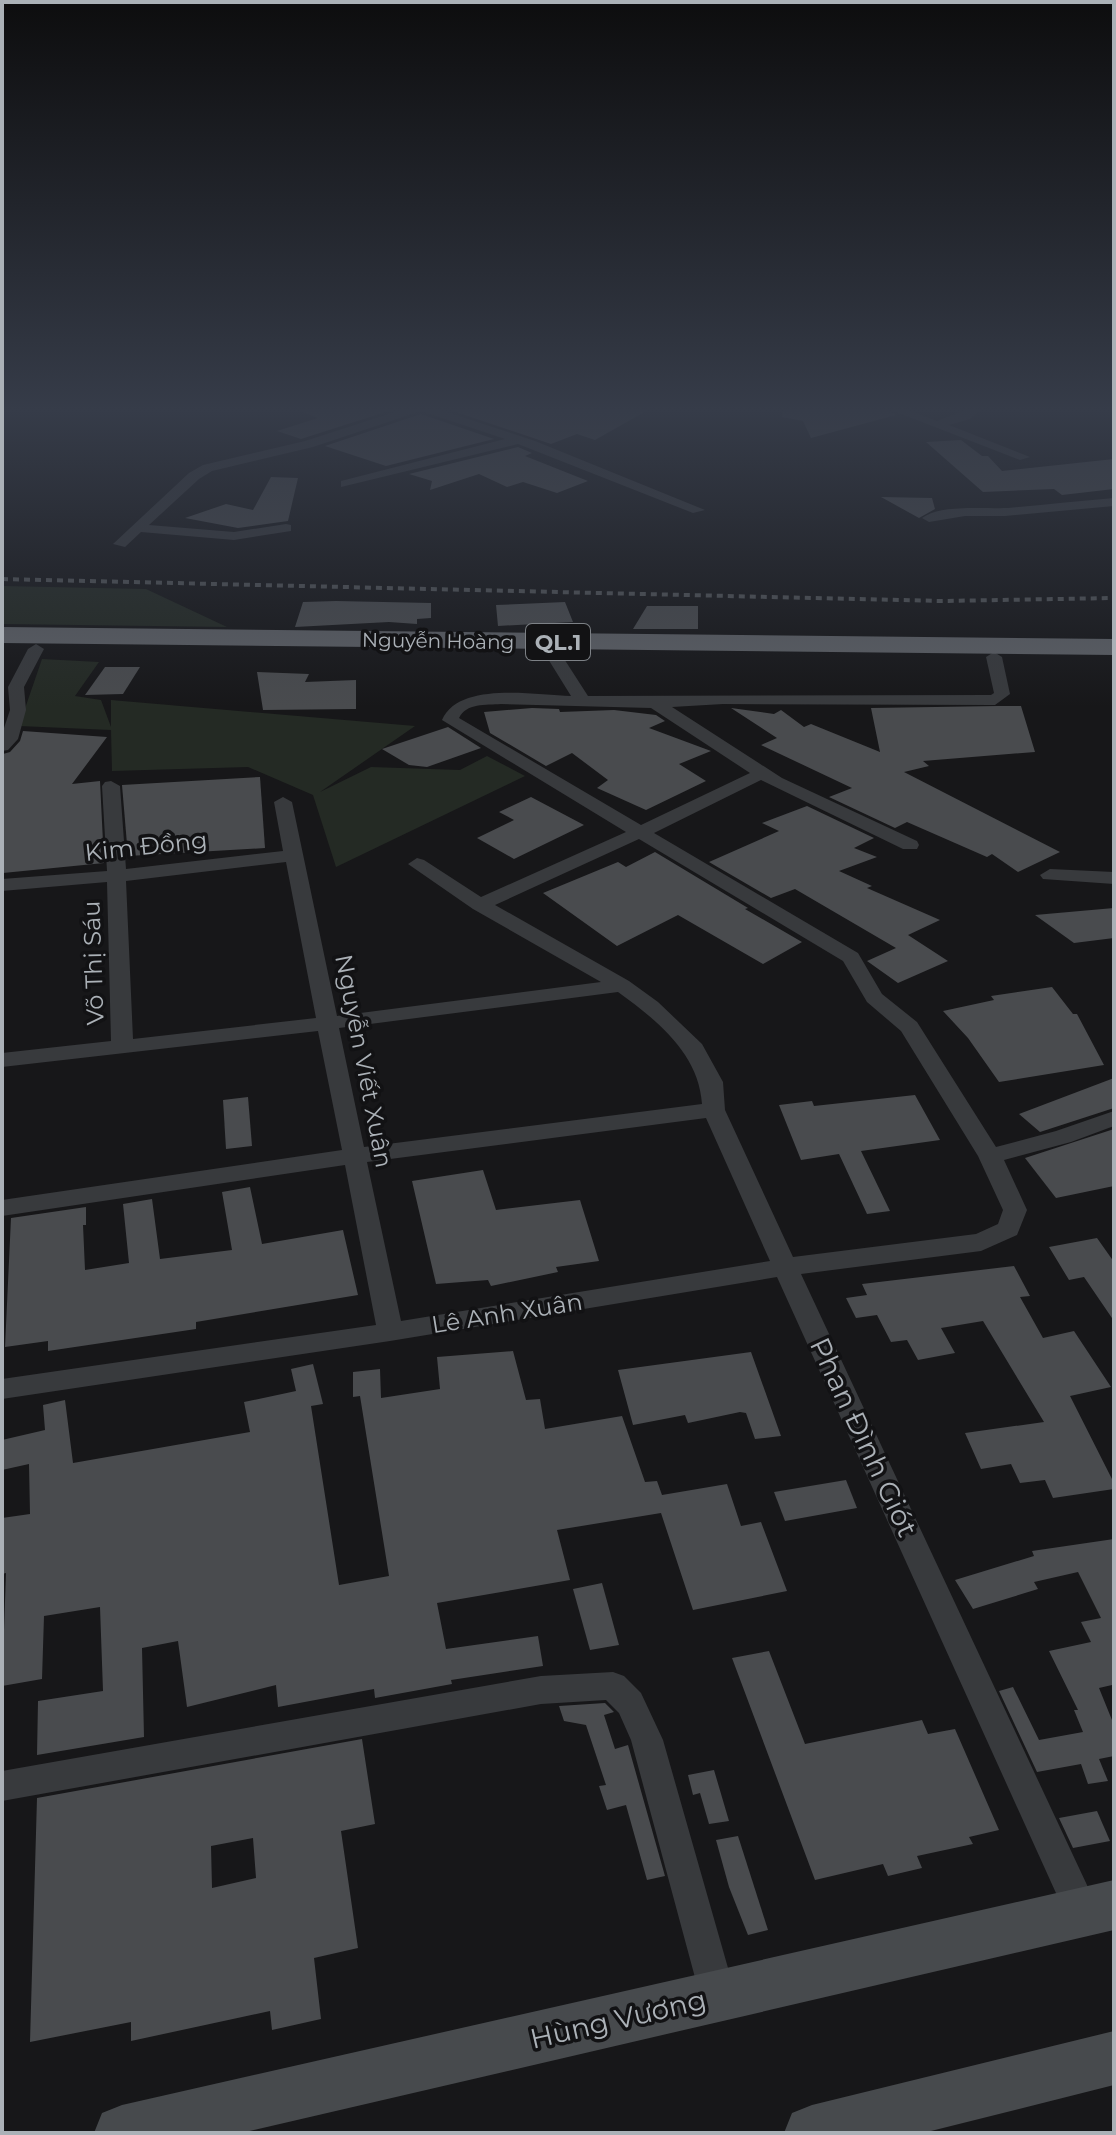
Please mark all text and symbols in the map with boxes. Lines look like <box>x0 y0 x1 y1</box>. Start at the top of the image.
road number: QL.1 <box>526 624 590 660</box>
street label: Nguyễn Hoàng <box>362 628 514 654</box>
street label: Kim Đồng <box>83 825 209 867</box>
street label: Võ Thị Sáu <box>76 900 110 1026</box>
street label: Nguyễn Viết Xuân <box>329 952 399 1170</box>
street label: Lê Anh Xuân <box>430 1287 584 1339</box>
street label: Phan Đình Giót <box>803 1332 925 1542</box>
street label: Hùng Vương <box>527 1982 709 2056</box>

